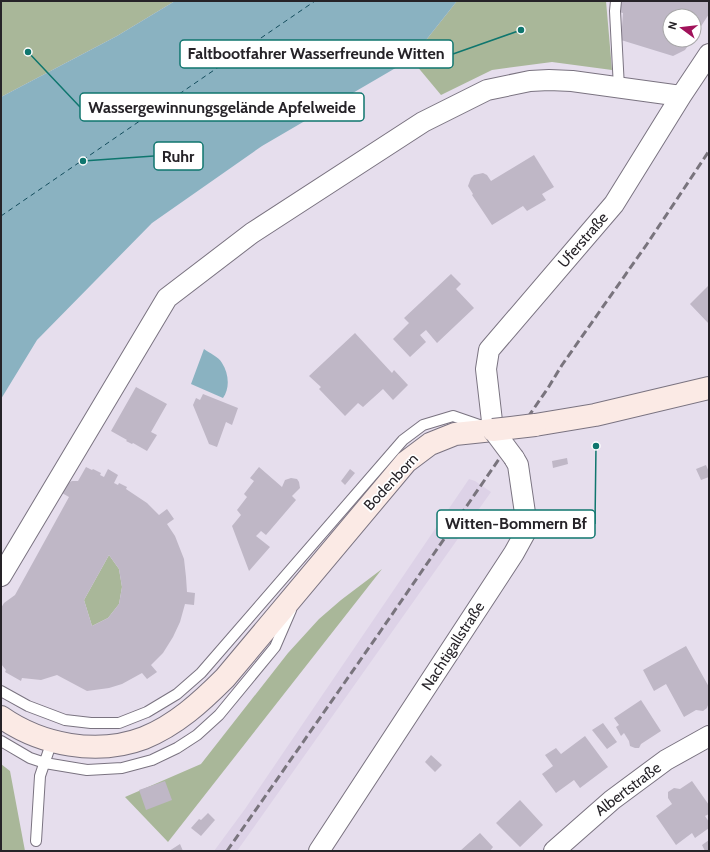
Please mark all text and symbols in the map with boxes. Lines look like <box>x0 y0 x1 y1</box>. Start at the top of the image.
north arrow <box>662 8 702 48</box>
text: N <box>665 20 680 31</box>
callout: Faltbootfahrer Wasserfreunde Witten <box>180 40 453 68</box>
text: Faltbootfahrer Wasserfreunde Witten <box>187 44 445 63</box>
callout: Wassergewinnungsgelände Apfelweide <box>80 93 364 121</box>
text: Wassergewinnungsgelände Apfelweide <box>88 98 356 117</box>
callout: Ruhr <box>154 142 203 170</box>
text: Ruhr <box>162 147 195 166</box>
street label: Uferstraße <box>554 208 612 271</box>
street label: Bodenborn <box>360 450 422 514</box>
callout: Witten-Bommern Bf <box>437 510 595 538</box>
text: Witten-Bommern Bf <box>445 514 588 533</box>
street label: Nachtigallstraße <box>418 598 488 694</box>
street label: Albertstraße <box>591 758 665 820</box>

